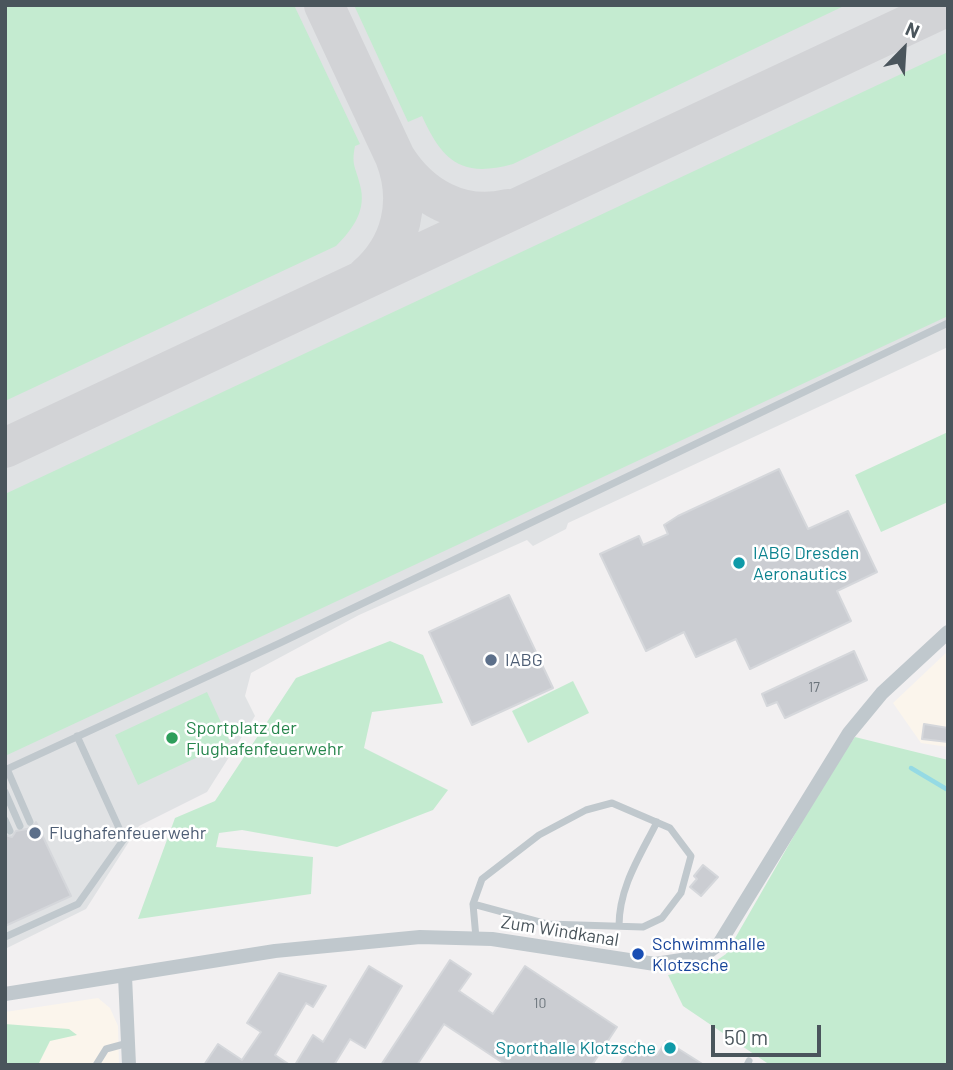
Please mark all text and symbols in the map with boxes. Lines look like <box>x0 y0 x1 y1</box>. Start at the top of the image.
north arrow <box>869 14 939 84</box>
text: N <box>902 16 923 42</box>
place label: IABG Dresden Aeronautics <box>753 542 859 584</box>
marker: IABG Dresden Aeronautics <box>731 555 747 571</box>
place label: IABG <box>505 649 543 671</box>
marker: IABG <box>483 652 499 668</box>
house number: 17 <box>808 679 820 695</box>
place label: Sportplatz der Flughafenfeuerwehr <box>186 717 343 760</box>
marker: Sportplatz der Flughafenfeuerwehr <box>164 730 180 746</box>
place label: Flughafenfeuerwehr <box>49 822 206 844</box>
marker: Flughafenfeuerwehr <box>27 825 43 841</box>
street label: Zum Windkanal <box>500 911 620 951</box>
place label: Schwimmhalle Klotzsche <box>652 933 766 976</box>
marker: Schwimmhalle Klotzsche <box>630 946 646 962</box>
house number: 10 <box>534 995 546 1011</box>
scale bar <box>715 1010 825 1054</box>
text: 50 m <box>724 1024 768 1049</box>
place label: Sporthalle Klotzsche <box>496 1037 656 1059</box>
marker: Sporthalle Klotzsche <box>662 1040 678 1056</box>

